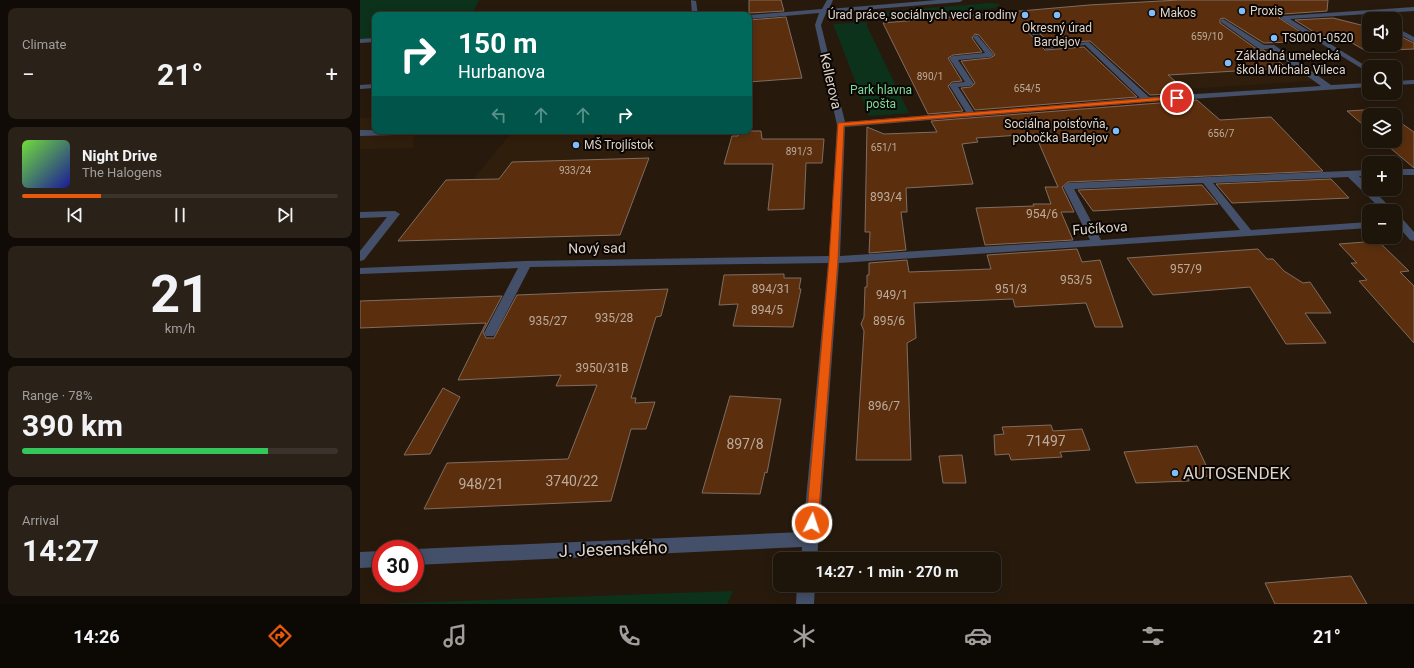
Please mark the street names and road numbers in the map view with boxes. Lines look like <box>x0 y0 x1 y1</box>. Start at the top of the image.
street label: Kellerova <box>817 51 845 111</box>
street label: Fučíkova <box>1072 218 1128 238</box>
street label: Nový sad <box>568 239 626 257</box>
street label: J. Jesenského <box>558 537 668 561</box>

